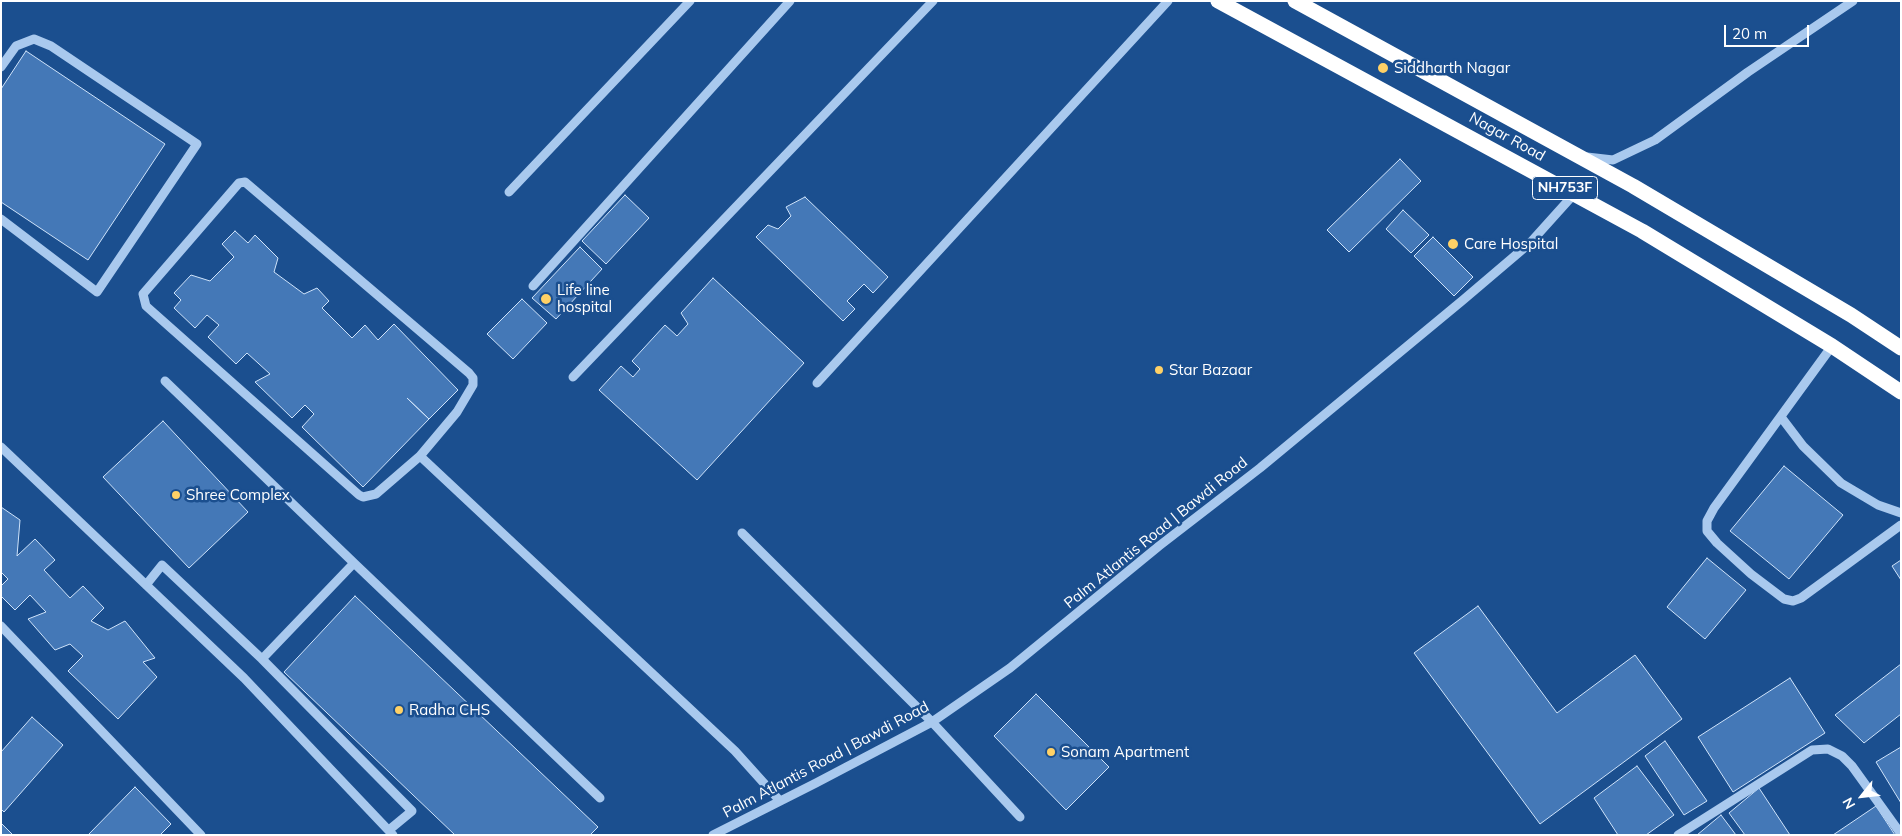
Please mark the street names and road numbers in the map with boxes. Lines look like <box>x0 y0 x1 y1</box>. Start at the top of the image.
street label: Nagar Road <box>1466 109 1548 165</box>
road number: NH753F <box>1532 177 1598 200</box>
street label: Palm Atlantis Road | Bawdi Road <box>1061 453 1251 613</box>
street label: Palm Atlantis Road | Bawdi Road <box>720 698 932 822</box>

